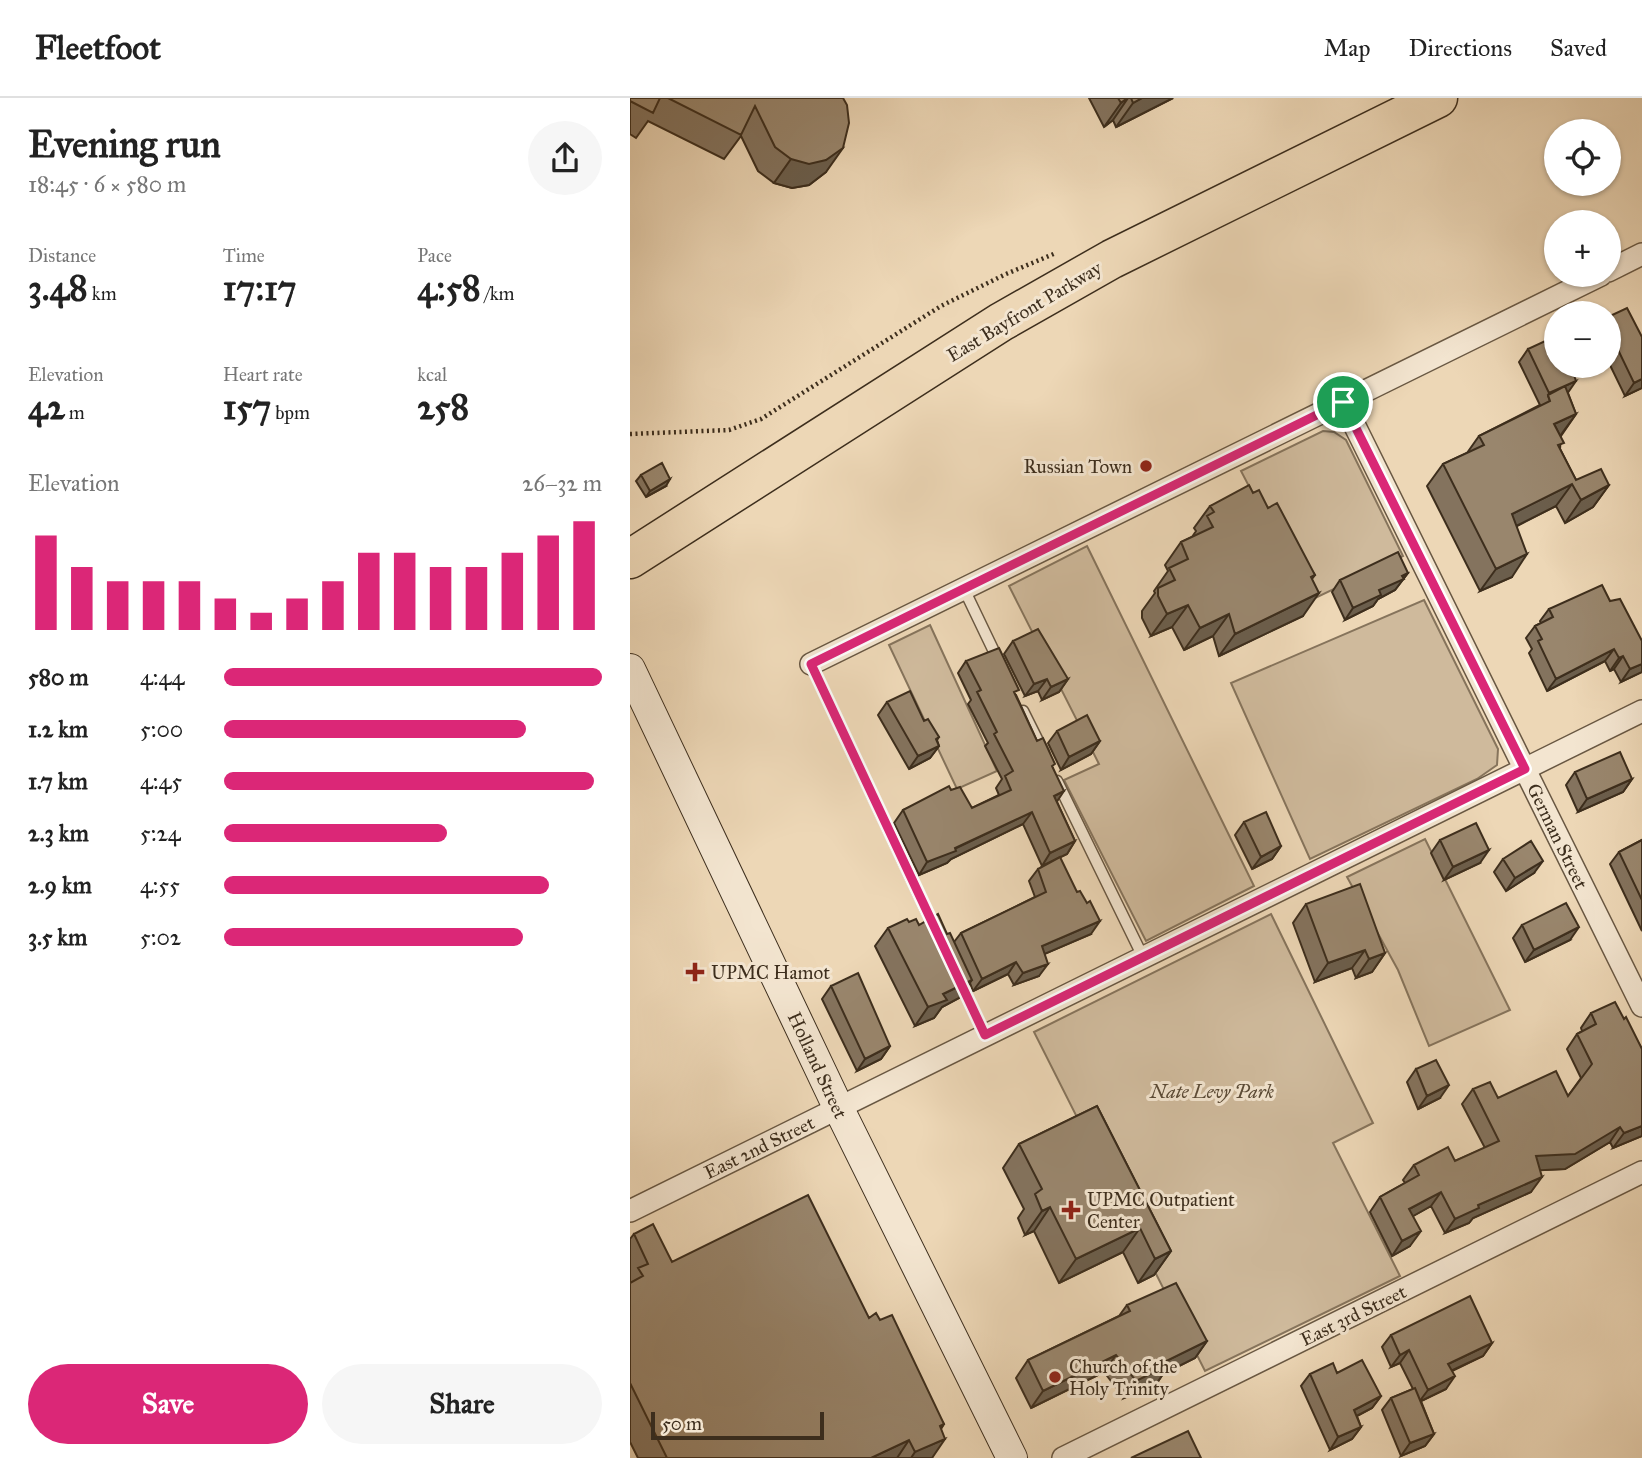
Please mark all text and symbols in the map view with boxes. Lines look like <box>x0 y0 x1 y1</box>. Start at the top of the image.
text: Fleetfoot <box>35 28 161 68</box>
text: Map <box>1324 33 1371 63</box>
text: Directions <box>1409 33 1512 63</box>
text: Saved <box>1550 33 1607 63</box>
map controls <box>1544 119 1621 378</box>
button: locate <box>1544 119 1621 196</box>
text: Evening run <box>28 121 221 167</box>
button: share <box>528 121 602 195</box>
text: 18:45 · 6 × 580 m <box>28 170 186 198</box>
button: + <box>1544 210 1621 287</box>
text: Distance <box>28 244 96 267</box>
text: Time <box>223 244 265 267</box>
text: Pace <box>417 244 452 267</box>
street label: East Bayfront Parkway <box>943 256 1107 367</box>
text: 3.48 <box>28 267 88 310</box>
text: 17:17 <box>223 267 296 310</box>
text: 4:58 <box>417 267 481 310</box>
text: km <box>88 282 117 305</box>
text: /km <box>481 282 515 305</box>
button: − <box>1544 301 1621 378</box>
text: Elevation <box>28 363 103 386</box>
text: Heart rate <box>223 363 303 386</box>
text: kcal <box>417 363 447 386</box>
pin <box>1313 372 1373 432</box>
icon: arrive <box>1324 383 1362 421</box>
text: 42 <box>28 386 65 429</box>
text: 157 <box>223 386 271 429</box>
text: 258 <box>417 386 469 429</box>
text: m <box>65 401 85 424</box>
text: bpm <box>271 401 310 424</box>
place label: Russian Town <box>1023 455 1132 478</box>
marker: Russian Town <box>1138 458 1154 474</box>
text: Elevation <box>28 469 119 497</box>
text: 26–32 m <box>522 469 602 497</box>
text: 580 m <box>28 663 89 691</box>
text: 4:44 <box>140 663 184 691</box>
text: 1.2 km <box>28 715 88 743</box>
text: 5:00 <box>140 715 183 743</box>
text: 1.7 km <box>28 767 88 795</box>
text: 4:45 <box>140 767 182 795</box>
street label: German Street <box>1522 780 1593 893</box>
text: 2.3 km <box>28 819 89 847</box>
text: 5:24 <box>140 819 181 847</box>
text: 2.9 km <box>28 871 92 899</box>
text: 4:55 <box>140 871 180 899</box>
text: 3.5 km <box>28 923 87 951</box>
text: 5:02 <box>140 923 181 951</box>
place label: UPMC Hamot <box>711 961 830 984</box>
marker: UPMC Hamot <box>685 962 705 982</box>
street label: Holland Street <box>783 1008 852 1123</box>
park label: Nate Levy Park <box>1149 1080 1275 1103</box>
street label: East 2nd Street <box>700 1111 818 1184</box>
place label: UPMC Outpatient Center <box>1087 1188 1235 1233</box>
marker: UPMC Outpatient Center <box>1061 1200 1081 1220</box>
street label: East 3rd Street <box>1297 1280 1410 1351</box>
place label: Church of the Holy Trinity <box>1069 1355 1178 1400</box>
button: Save <box>28 1364 308 1444</box>
button: Share <box>322 1364 602 1444</box>
marker: Church of the Holy Trinity <box>1047 1369 1063 1385</box>
scale bar <box>651 1409 824 1441</box>
text: 50 m <box>662 1412 702 1435</box>

